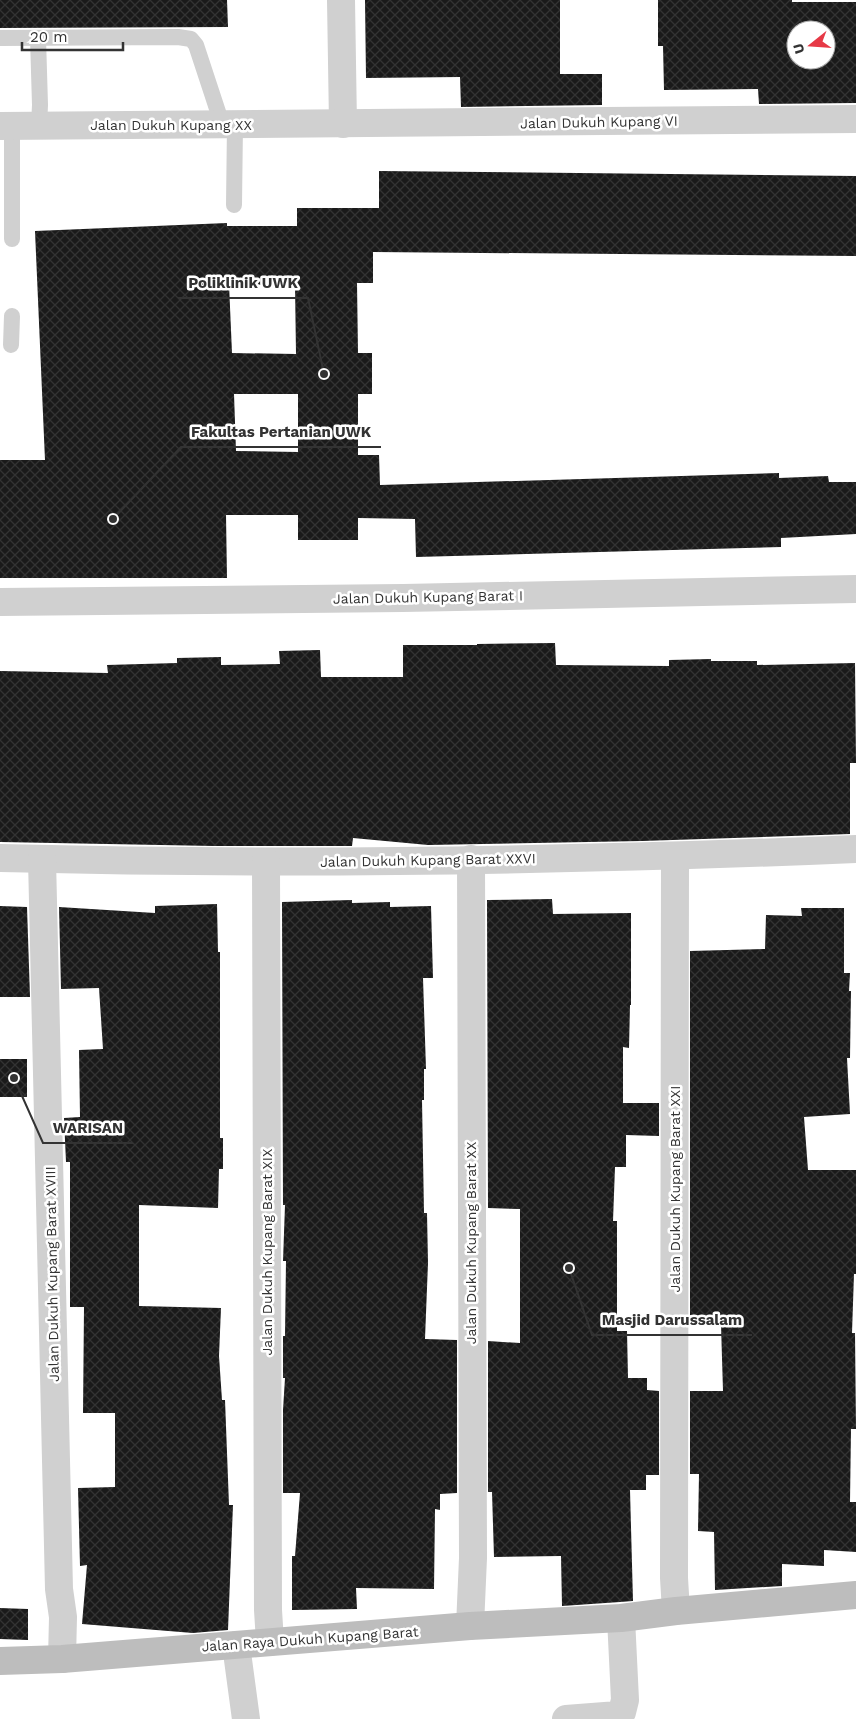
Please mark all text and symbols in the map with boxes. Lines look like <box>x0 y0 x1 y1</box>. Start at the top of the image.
scale bar <box>22 20 124 52</box>
north arrow <box>786 20 836 70</box>
text: 20 m <box>30 28 68 46</box>
text: U <box>789 42 808 56</box>
street label: Jalan Dukuh Kupang VI <box>520 113 678 131</box>
street label: Jalan Dukuh Kupang XX <box>90 117 252 133</box>
callout: Poliklinik UWK <box>178 268 308 298</box>
text: Poliklinik UWK <box>188 274 298 292</box>
callout: Fakultas Pertanian UWK <box>181 417 381 447</box>
text: Fakultas Pertanian UWK <box>191 423 372 441</box>
street label: Jalan Dukuh Kupang Barat I <box>333 587 523 607</box>
street label: Jalan Dukuh Kupang Barat XXVI <box>320 850 536 870</box>
street label: Jalan Dukuh Kupang Barat XXI <box>667 1086 683 1292</box>
callout: WARISAN <box>43 1113 133 1143</box>
text: WARISAN <box>53 1119 123 1137</box>
street label: Jalan Dukuh Kupang Barat XX <box>463 1142 479 1344</box>
street label: Jalan Dukuh Kupang Barat XIX <box>259 1149 275 1355</box>
street label: Jalan Dukuh Kupang Barat XVIII <box>42 1166 62 1382</box>
callout: Masjid Darussalam <box>592 1305 752 1335</box>
text: Masjid Darussalam <box>602 1311 742 1329</box>
street label: Jalan Raya Dukuh Kupang Barat <box>201 1623 419 1655</box>

